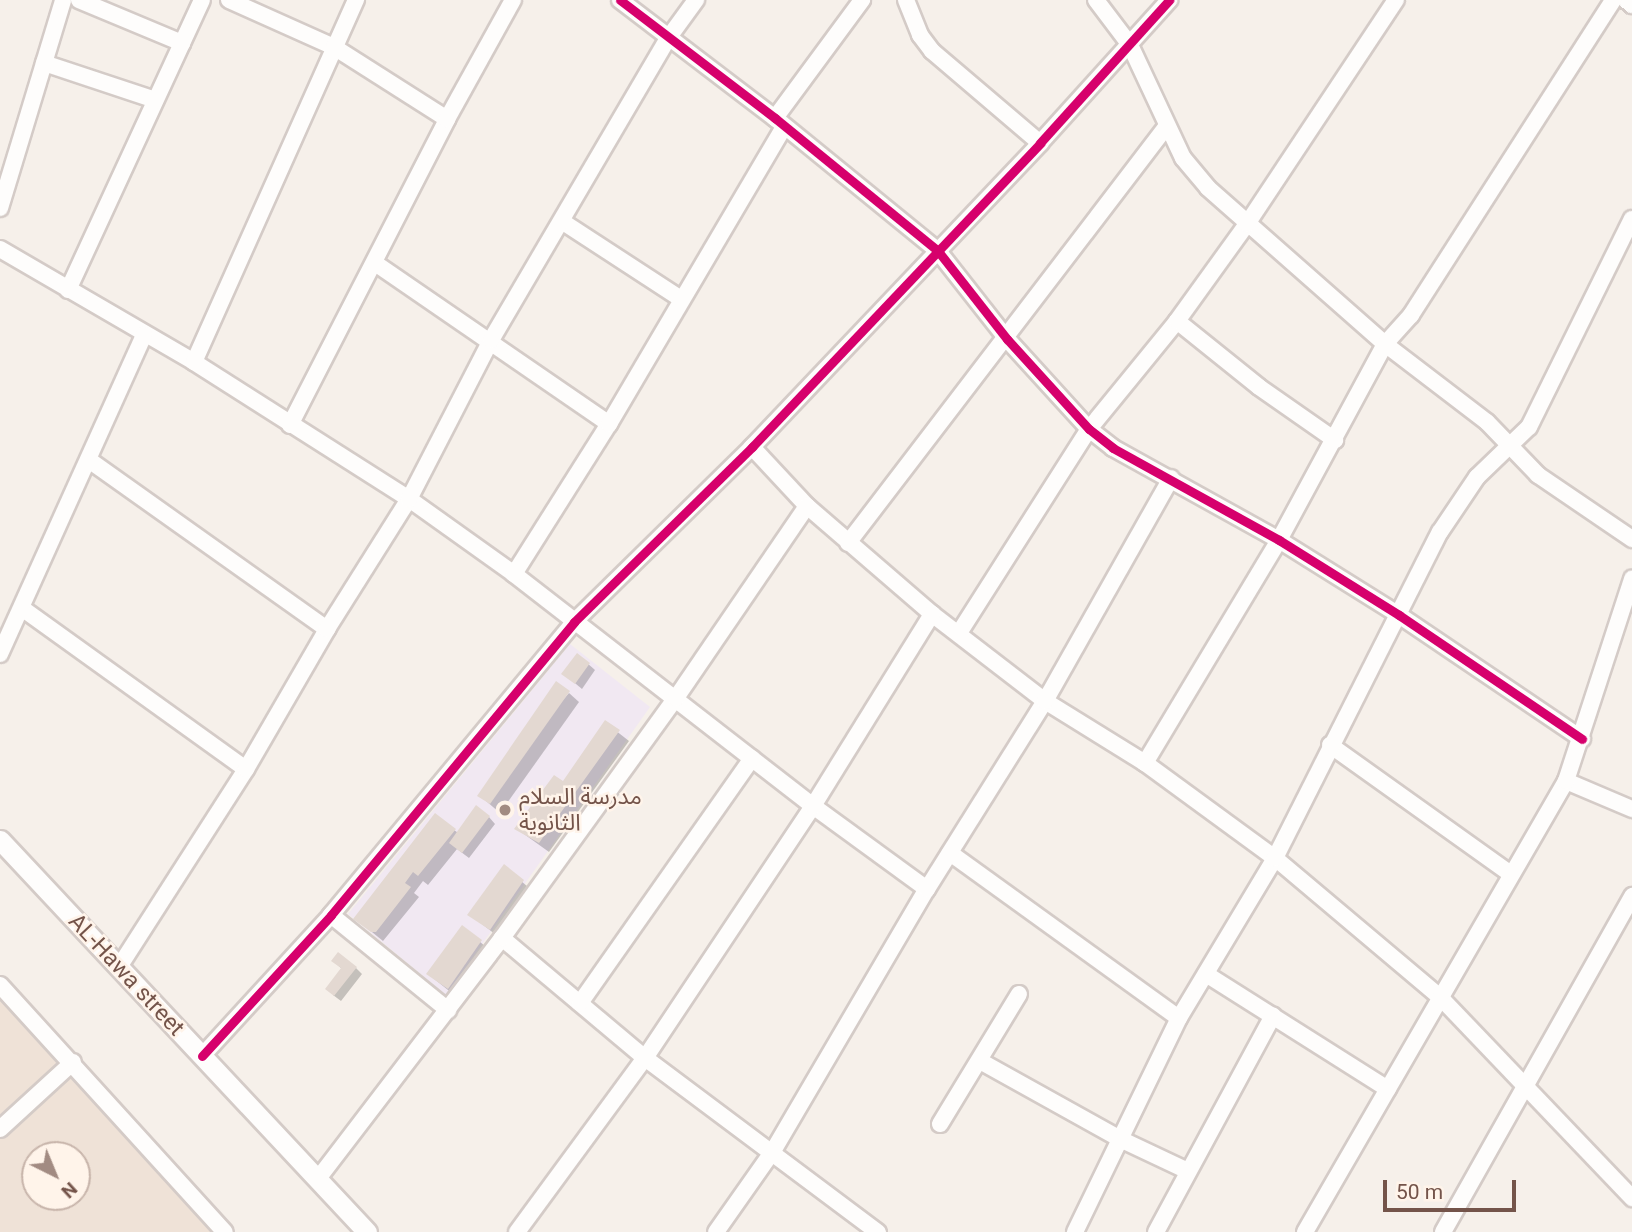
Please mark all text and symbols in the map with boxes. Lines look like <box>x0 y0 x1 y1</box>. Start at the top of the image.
place label: مدرسة السلام الثانوية <box>519 783 642 837</box>
marker: مدرسة السلام الثانوية <box>497 802 513 818</box>
street label: AL-Hawa street <box>62 908 190 1042</box>
north arrow <box>21 1141 91 1211</box>
scale bar <box>1387 1166 1520 1210</box>
text: N <box>57 1177 82 1203</box>
text: 50 m <box>1396 1180 1443 1204</box>

